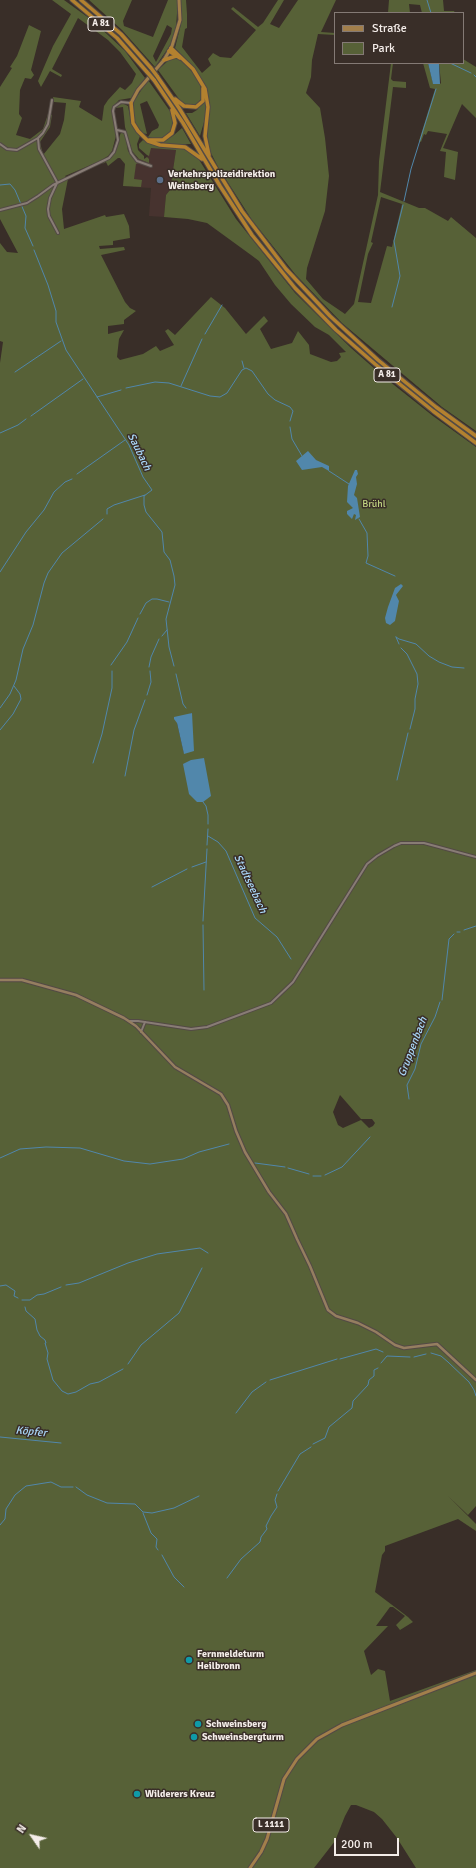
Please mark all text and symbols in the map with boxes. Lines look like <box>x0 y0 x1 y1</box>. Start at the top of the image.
legend <box>334 12 464 64</box>
road number: A 81 <box>88 17 114 31</box>
text: Straße <box>372 21 407 36</box>
text: Park <box>372 41 395 56</box>
place label: Verkehrspolizeidirektion Weinsberg <box>168 168 275 192</box>
marker: Verkehrspolizeidirektion Weinsberg <box>155 175 165 185</box>
road number: A 81 <box>374 368 400 382</box>
water label: Saubach <box>124 431 154 473</box>
park label: Brühl <box>362 498 386 510</box>
water label: Stadtseebach <box>231 852 269 916</box>
water label: Gruppenbach <box>396 1015 430 1079</box>
water label: Köpfer <box>15 1424 47 1440</box>
place label: Fernmeldeturm Heilbronn <box>197 1648 264 1672</box>
marker: Fernmeldeturm Heilbronn <box>184 1655 194 1665</box>
place label: Schweinsberg <box>206 1718 267 1730</box>
marker: Schweinsberg <box>193 1719 203 1729</box>
place label: Schweinsbergturm <box>202 1731 284 1743</box>
marker: Schweinsbergturm <box>189 1732 199 1742</box>
place label: Wilderers Kreuz <box>145 1788 215 1800</box>
marker: Wilderers Kreuz <box>132 1789 142 1799</box>
north arrow <box>12 1816 52 1856</box>
road number: L 1111 <box>253 1818 289 1832</box>
text: N <box>14 1822 29 1836</box>
scale bar <box>336 1830 401 1856</box>
text: 200 m <box>341 1837 373 1852</box>

